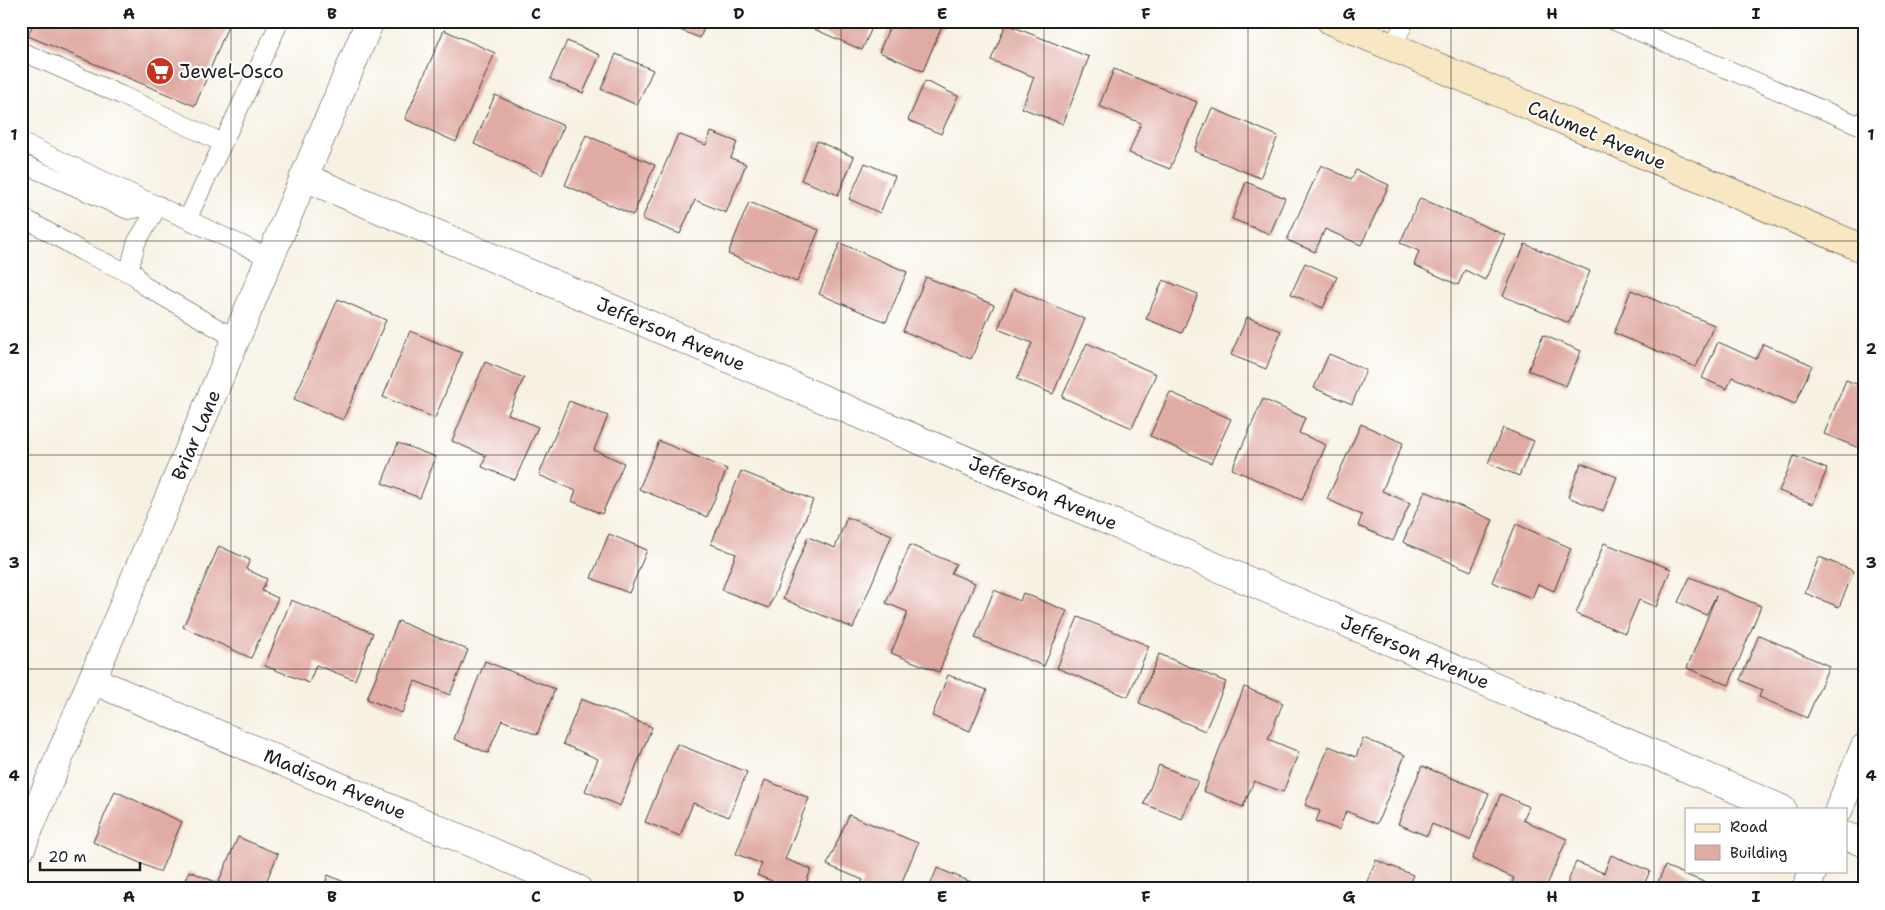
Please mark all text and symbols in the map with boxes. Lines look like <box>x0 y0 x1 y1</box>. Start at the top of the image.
text: A <box>123 3 135 24</box>
text: B <box>327 3 337 24</box>
text: C <box>531 3 541 24</box>
text: D <box>733 3 745 24</box>
text: E <box>937 3 947 24</box>
text: F <box>1141 3 1151 24</box>
text: G <box>1343 3 1356 24</box>
text: H <box>1546 3 1558 24</box>
text: I <box>1752 3 1761 24</box>
supermarket icon: Jewel-Osco <box>145 56 175 86</box>
place label: Jewel-Osco <box>179 59 284 84</box>
street label: Calumet Avenue <box>1524 95 1670 175</box>
text: 1 <box>10 124 18 145</box>
text: 1 <box>1867 124 1875 145</box>
street label: Jefferson Avenue <box>593 291 749 377</box>
text: 2 <box>8 338 20 359</box>
text: 2 <box>1865 338 1877 359</box>
street label: Briar Lane <box>166 386 226 484</box>
street label: Jefferson Avenue <box>965 450 1121 536</box>
text: 3 <box>8 552 20 573</box>
text: 3 <box>1865 552 1877 573</box>
street label: Jefferson Avenue <box>1337 609 1493 695</box>
street label: Madison Avenue <box>260 743 410 825</box>
text: 4 <box>8 765 20 786</box>
text: 4 <box>1865 765 1877 786</box>
legend <box>1685 808 1848 872</box>
text: Road <box>1730 817 1768 837</box>
scale bar <box>40 840 140 872</box>
text: Building <box>1730 843 1787 863</box>
text: 20 m <box>48 847 87 867</box>
text: A <box>123 886 135 907</box>
text: B <box>327 886 337 907</box>
text: C <box>531 886 541 907</box>
text: D <box>733 886 745 907</box>
text: E <box>937 886 947 907</box>
text: F <box>1141 886 1151 907</box>
text: G <box>1343 886 1356 907</box>
text: H <box>1546 886 1558 907</box>
text: I <box>1752 886 1761 907</box>

